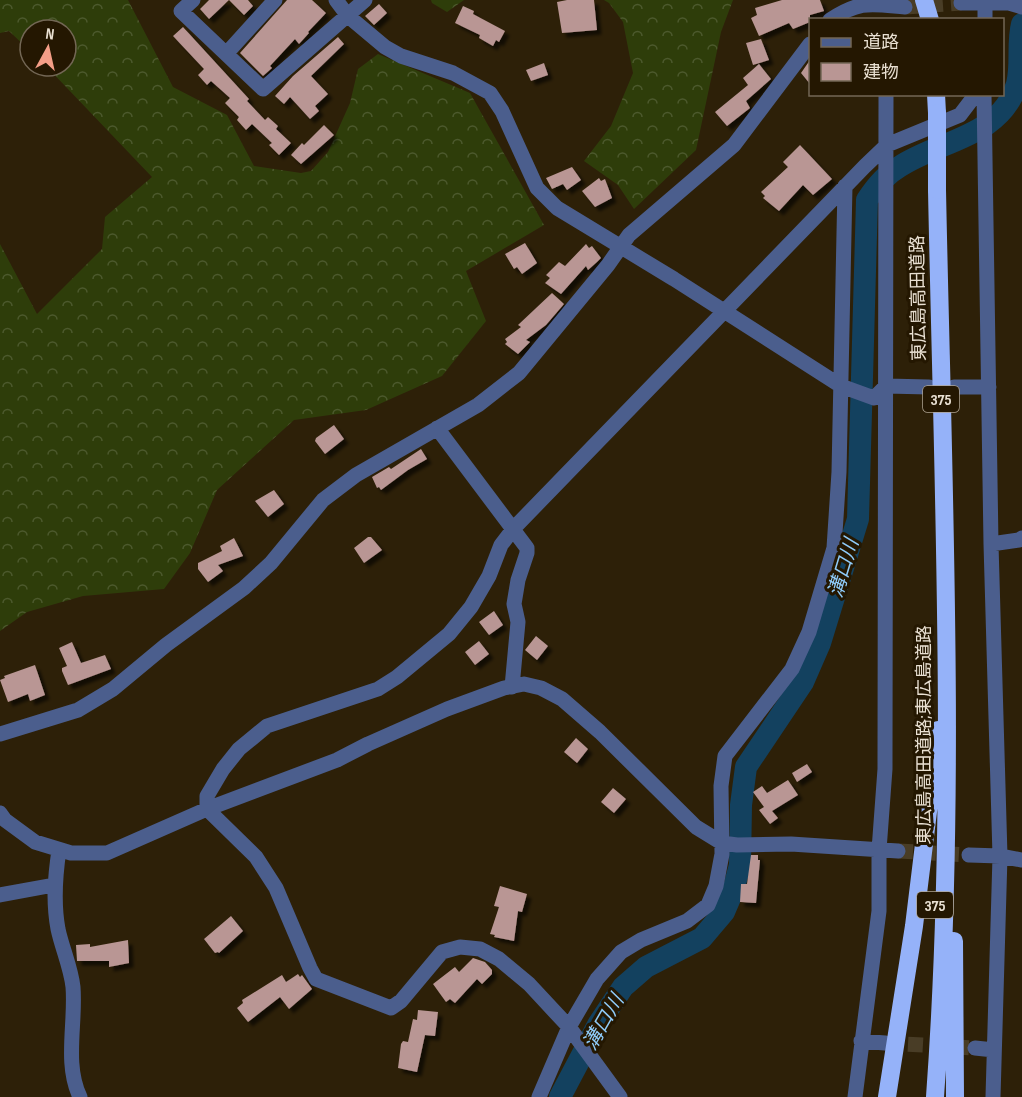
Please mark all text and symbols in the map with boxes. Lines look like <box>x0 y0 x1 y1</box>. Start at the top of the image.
north arrow <box>18 18 78 78</box>
legend <box>809 18 1004 96</box>
text: N <box>44 25 55 45</box>
text: 道路 <box>863 32 899 53</box>
text: 建物 <box>863 62 899 83</box>
street label: 東広島高田道路 <box>907 235 930 361</box>
road number: 375 <box>923 386 959 412</box>
water label: 溝口川 <box>824 534 865 600</box>
street label: 東広島高田道路;東広島道路 <box>914 625 935 845</box>
road number: 375 <box>917 892 953 918</box>
water label: 溝口川 <box>578 989 630 1054</box>

